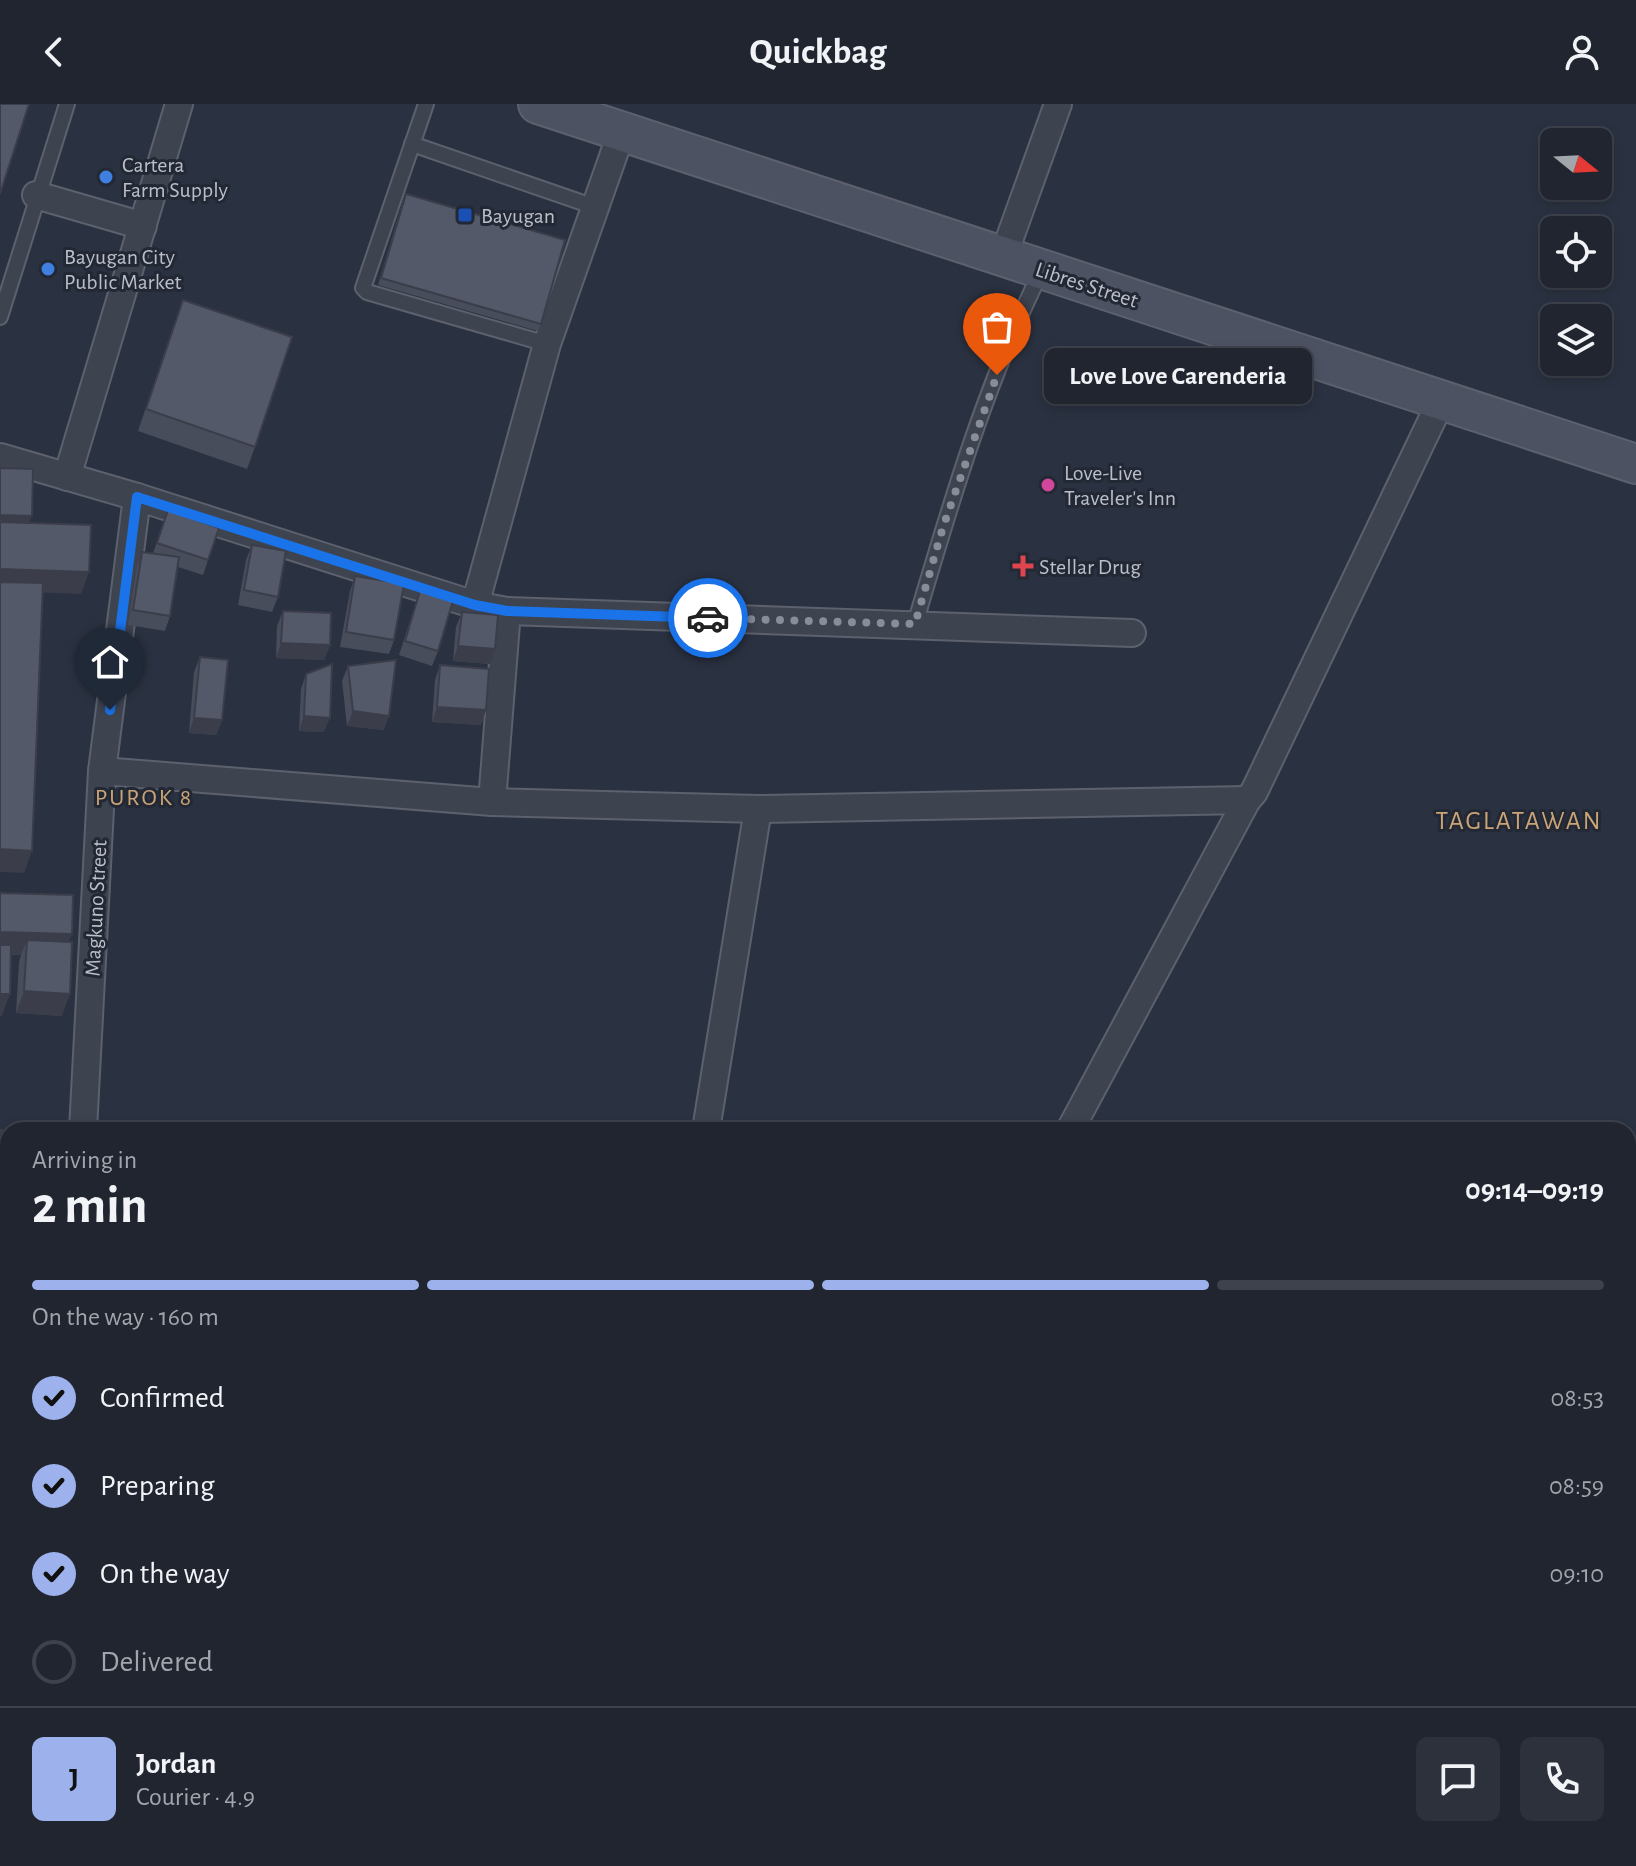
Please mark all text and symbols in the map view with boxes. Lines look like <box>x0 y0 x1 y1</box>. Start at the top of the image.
icon: back <box>32 30 76 74</box>
icon: person <box>1560 30 1604 74</box>
text: Quickbag <box>749 34 887 70</box>
north arrow <box>1540 128 1612 200</box>
map controls <box>1540 128 1612 376</box>
place label: Cartera Farm Supply <box>122 154 229 201</box>
marker: Cartera Farm Supply <box>97 168 115 186</box>
place label: Bayugan <box>481 205 555 227</box>
marker: Bayugan <box>456 206 474 224</box>
button: locate <box>1540 216 1612 288</box>
place label: Bayugan City Public Market <box>64 246 182 293</box>
street label: Libres Street <box>1033 258 1141 312</box>
marker: Bayugan City Public Market <box>39 260 57 278</box>
pin <box>963 293 1031 375</box>
button: layers <box>1540 304 1612 376</box>
icon: bag <box>975 305 1019 349</box>
callout: Love Love Carenderia <box>1045 347 1313 403</box>
text: Love Love Carenderia <box>1069 363 1287 389</box>
place label: Love-Live Traveler's Inn <box>1064 462 1176 509</box>
marker: Love-Live Traveler's Inn <box>1039 476 1057 494</box>
place label: Stellar Drug <box>1039 556 1141 578</box>
marker: Stellar Drug <box>1014 557 1032 575</box>
courier <box>668 578 748 658</box>
icon: car <box>686 596 730 640</box>
pin <box>76 628 144 710</box>
icon: home <box>88 640 132 684</box>
district label: PUROK 8 <box>95 786 193 810</box>
district label: TAGLATAWAN <box>1435 808 1603 834</box>
street label: Magkuno Street <box>81 839 111 977</box>
text: Arriving in <box>32 1147 137 1173</box>
text: 09:14–09:19 <box>1465 1175 1604 1205</box>
text: 2 min <box>32 1180 147 1232</box>
text: On the way · 160 m <box>32 1304 219 1330</box>
icon: check <box>32 1376 76 1420</box>
text: Confirmed <box>100 1383 224 1413</box>
text: 08:53 <box>1550 1385 1604 1411</box>
icon: check <box>32 1464 76 1508</box>
text: Preparing <box>100 1471 215 1501</box>
text: 08:59 <box>1549 1473 1604 1499</box>
icon: check <box>32 1552 76 1596</box>
text: On the way <box>100 1559 229 1589</box>
text: 09:10 <box>1549 1561 1604 1587</box>
text: Delivered <box>100 1647 213 1677</box>
button: chat <box>1416 1737 1500 1821</box>
button: phone <box>1520 1737 1604 1821</box>
text: Jordan <box>136 1749 216 1779</box>
text: J <box>69 1764 79 1794</box>
text: Courier · 4.9 <box>136 1784 255 1810</box>

